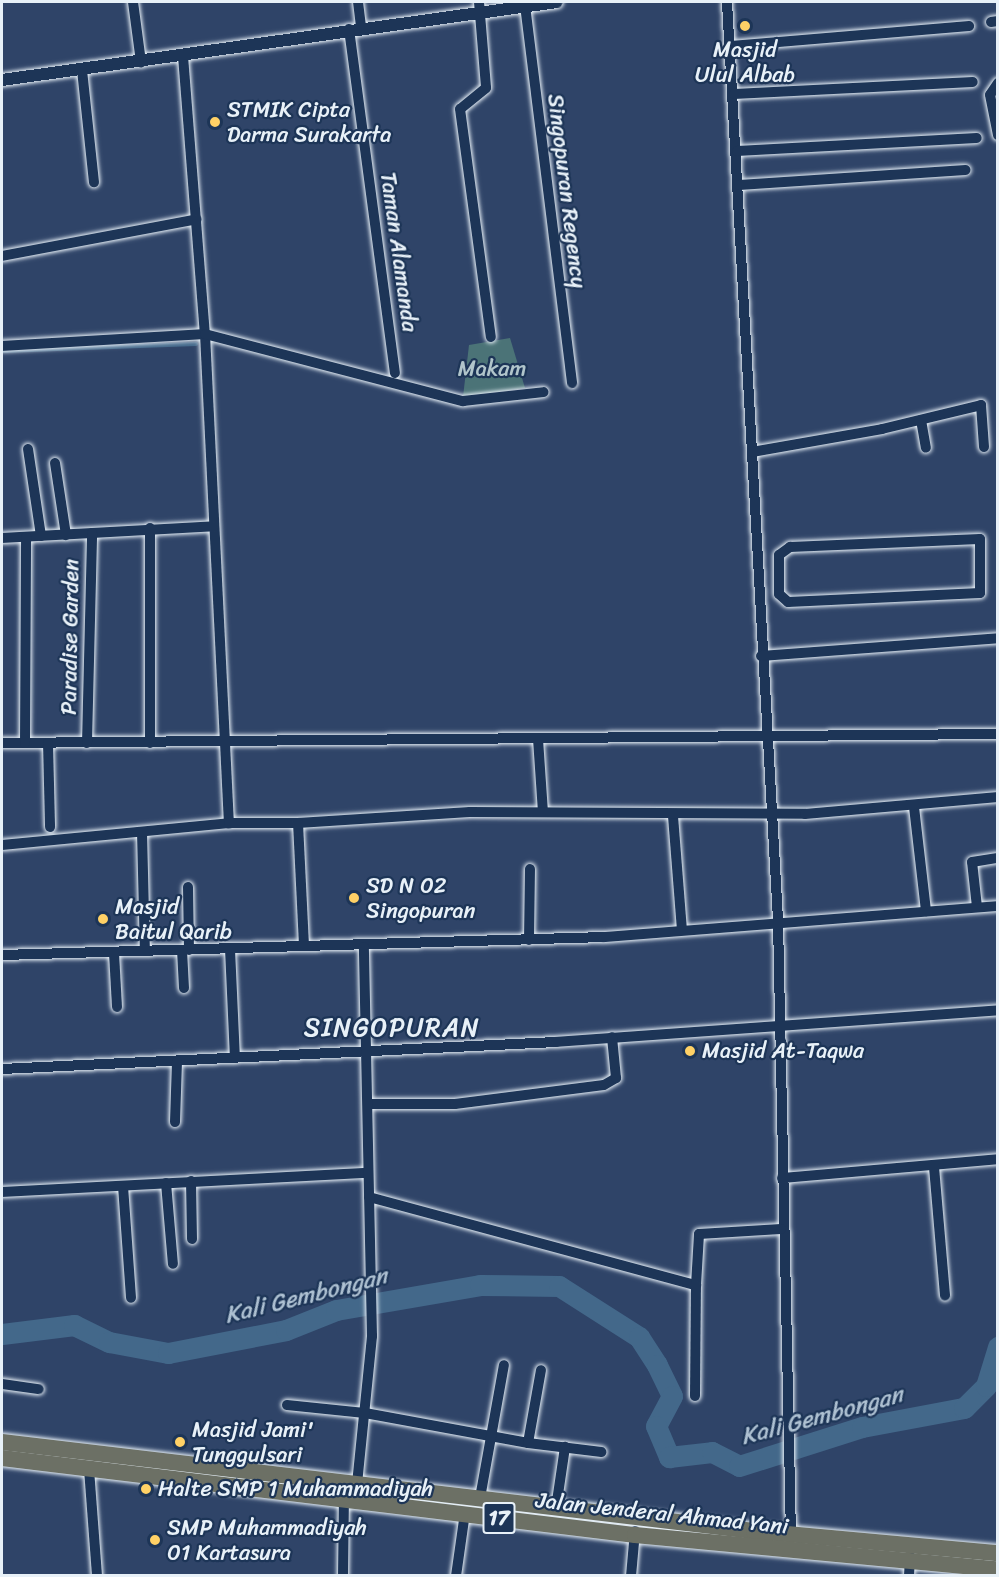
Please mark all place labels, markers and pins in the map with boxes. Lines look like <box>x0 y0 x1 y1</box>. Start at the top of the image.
marker: Masjid Ulul Albab <box>738 19 752 33</box>
place label: Masjid Ulul Albab <box>695 36 795 88</box>
place label: STMIK Cipta Darma Surakarta <box>227 96 392 148</box>
marker: STMIK Cipta Darma Surakarta <box>208 115 222 129</box>
place label: SD N 02 Singopuran <box>366 872 475 924</box>
marker: SD N 02 Singopuran <box>347 891 361 905</box>
place label: Masjid Baitul Qarib <box>115 893 232 944</box>
marker: Masjid Baitul Qarib <box>96 912 110 926</box>
place label: Masjid At-Taqwa <box>702 1038 864 1064</box>
marker: Masjid At-Taqwa <box>683 1044 697 1058</box>
place label: Masjid Jami' Tunggulsari <box>192 1416 314 1468</box>
marker: Masjid Jami' Tunggulsari <box>173 1435 187 1449</box>
place label: Halte SMP 1 Muhammadiyah <box>158 1476 432 1502</box>
marker: Halte SMP 1 Muhammadiyah <box>139 1482 153 1496</box>
place label: SMP Muhammadiyah 01 Kartasura <box>167 1514 367 1566</box>
marker: SMP Muhammadiyah 01 Kartasura <box>148 1533 162 1547</box>

